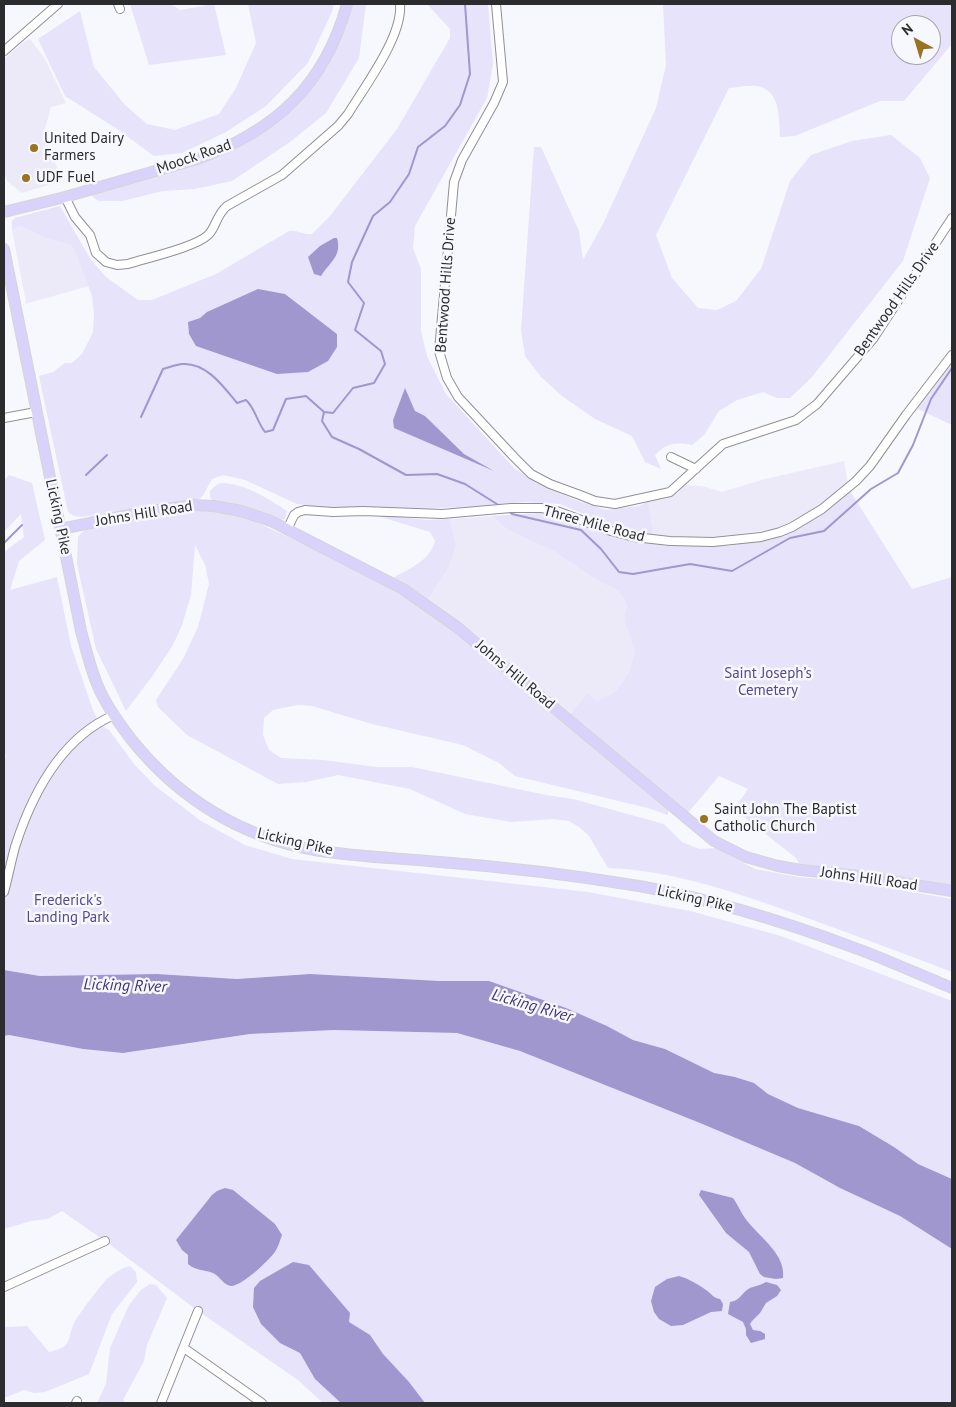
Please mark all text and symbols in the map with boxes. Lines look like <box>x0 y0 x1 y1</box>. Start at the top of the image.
north arrow <box>891 15 941 65</box>
text: N <box>898 19 916 39</box>
place label: United Dairy Farmers <box>44 130 124 165</box>
street label: Moock Road <box>154 136 234 178</box>
marker: United Dairy Farmers <box>28 142 40 154</box>
place label: UDF Fuel <box>36 169 95 187</box>
marker: UDF Fuel <box>20 172 32 184</box>
street label: Bentwood Hills Drive <box>432 217 460 353</box>
street label: Bentwood Hills Drive <box>851 238 943 360</box>
street label: Licking Pike <box>41 477 75 557</box>
street label: Johns Hill Road <box>94 497 194 531</box>
street label: Three Mile Road <box>541 502 647 546</box>
street label: Johns Hill Road <box>472 637 558 713</box>
park label: Saint Joseph’s Cemetery <box>724 665 812 700</box>
place label: Saint John The Baptist Catholic Church <box>714 801 857 836</box>
marker: Saint John The Baptist Catholic Church <box>698 813 710 825</box>
street label: Licking Pike <box>255 825 335 859</box>
street label: Johns Hill Road <box>819 863 919 895</box>
street label: Licking Pike <box>655 882 735 916</box>
park label: Frederick's Landing Park <box>26 892 110 927</box>
water label: Licking River <box>83 975 167 997</box>
water label: Licking River <box>489 985 575 1027</box>

